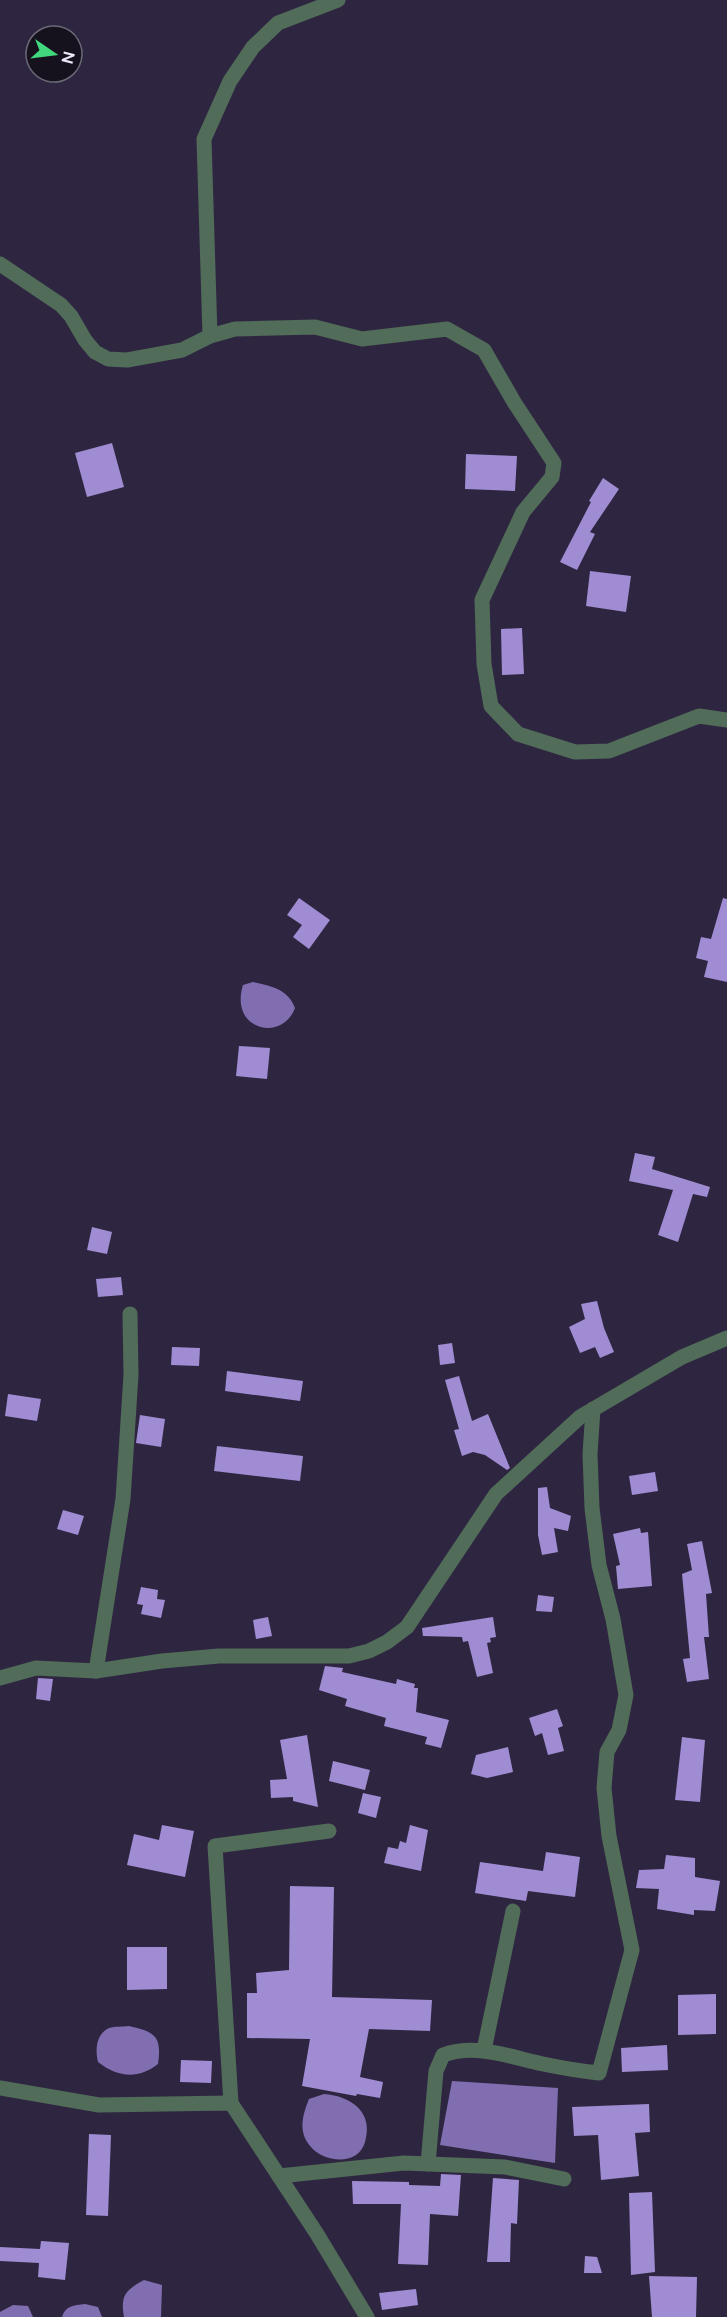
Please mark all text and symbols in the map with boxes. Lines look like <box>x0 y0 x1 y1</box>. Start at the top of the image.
north arrow <box>24 24 84 84</box>
text: N <box>57 49 79 66</box>

